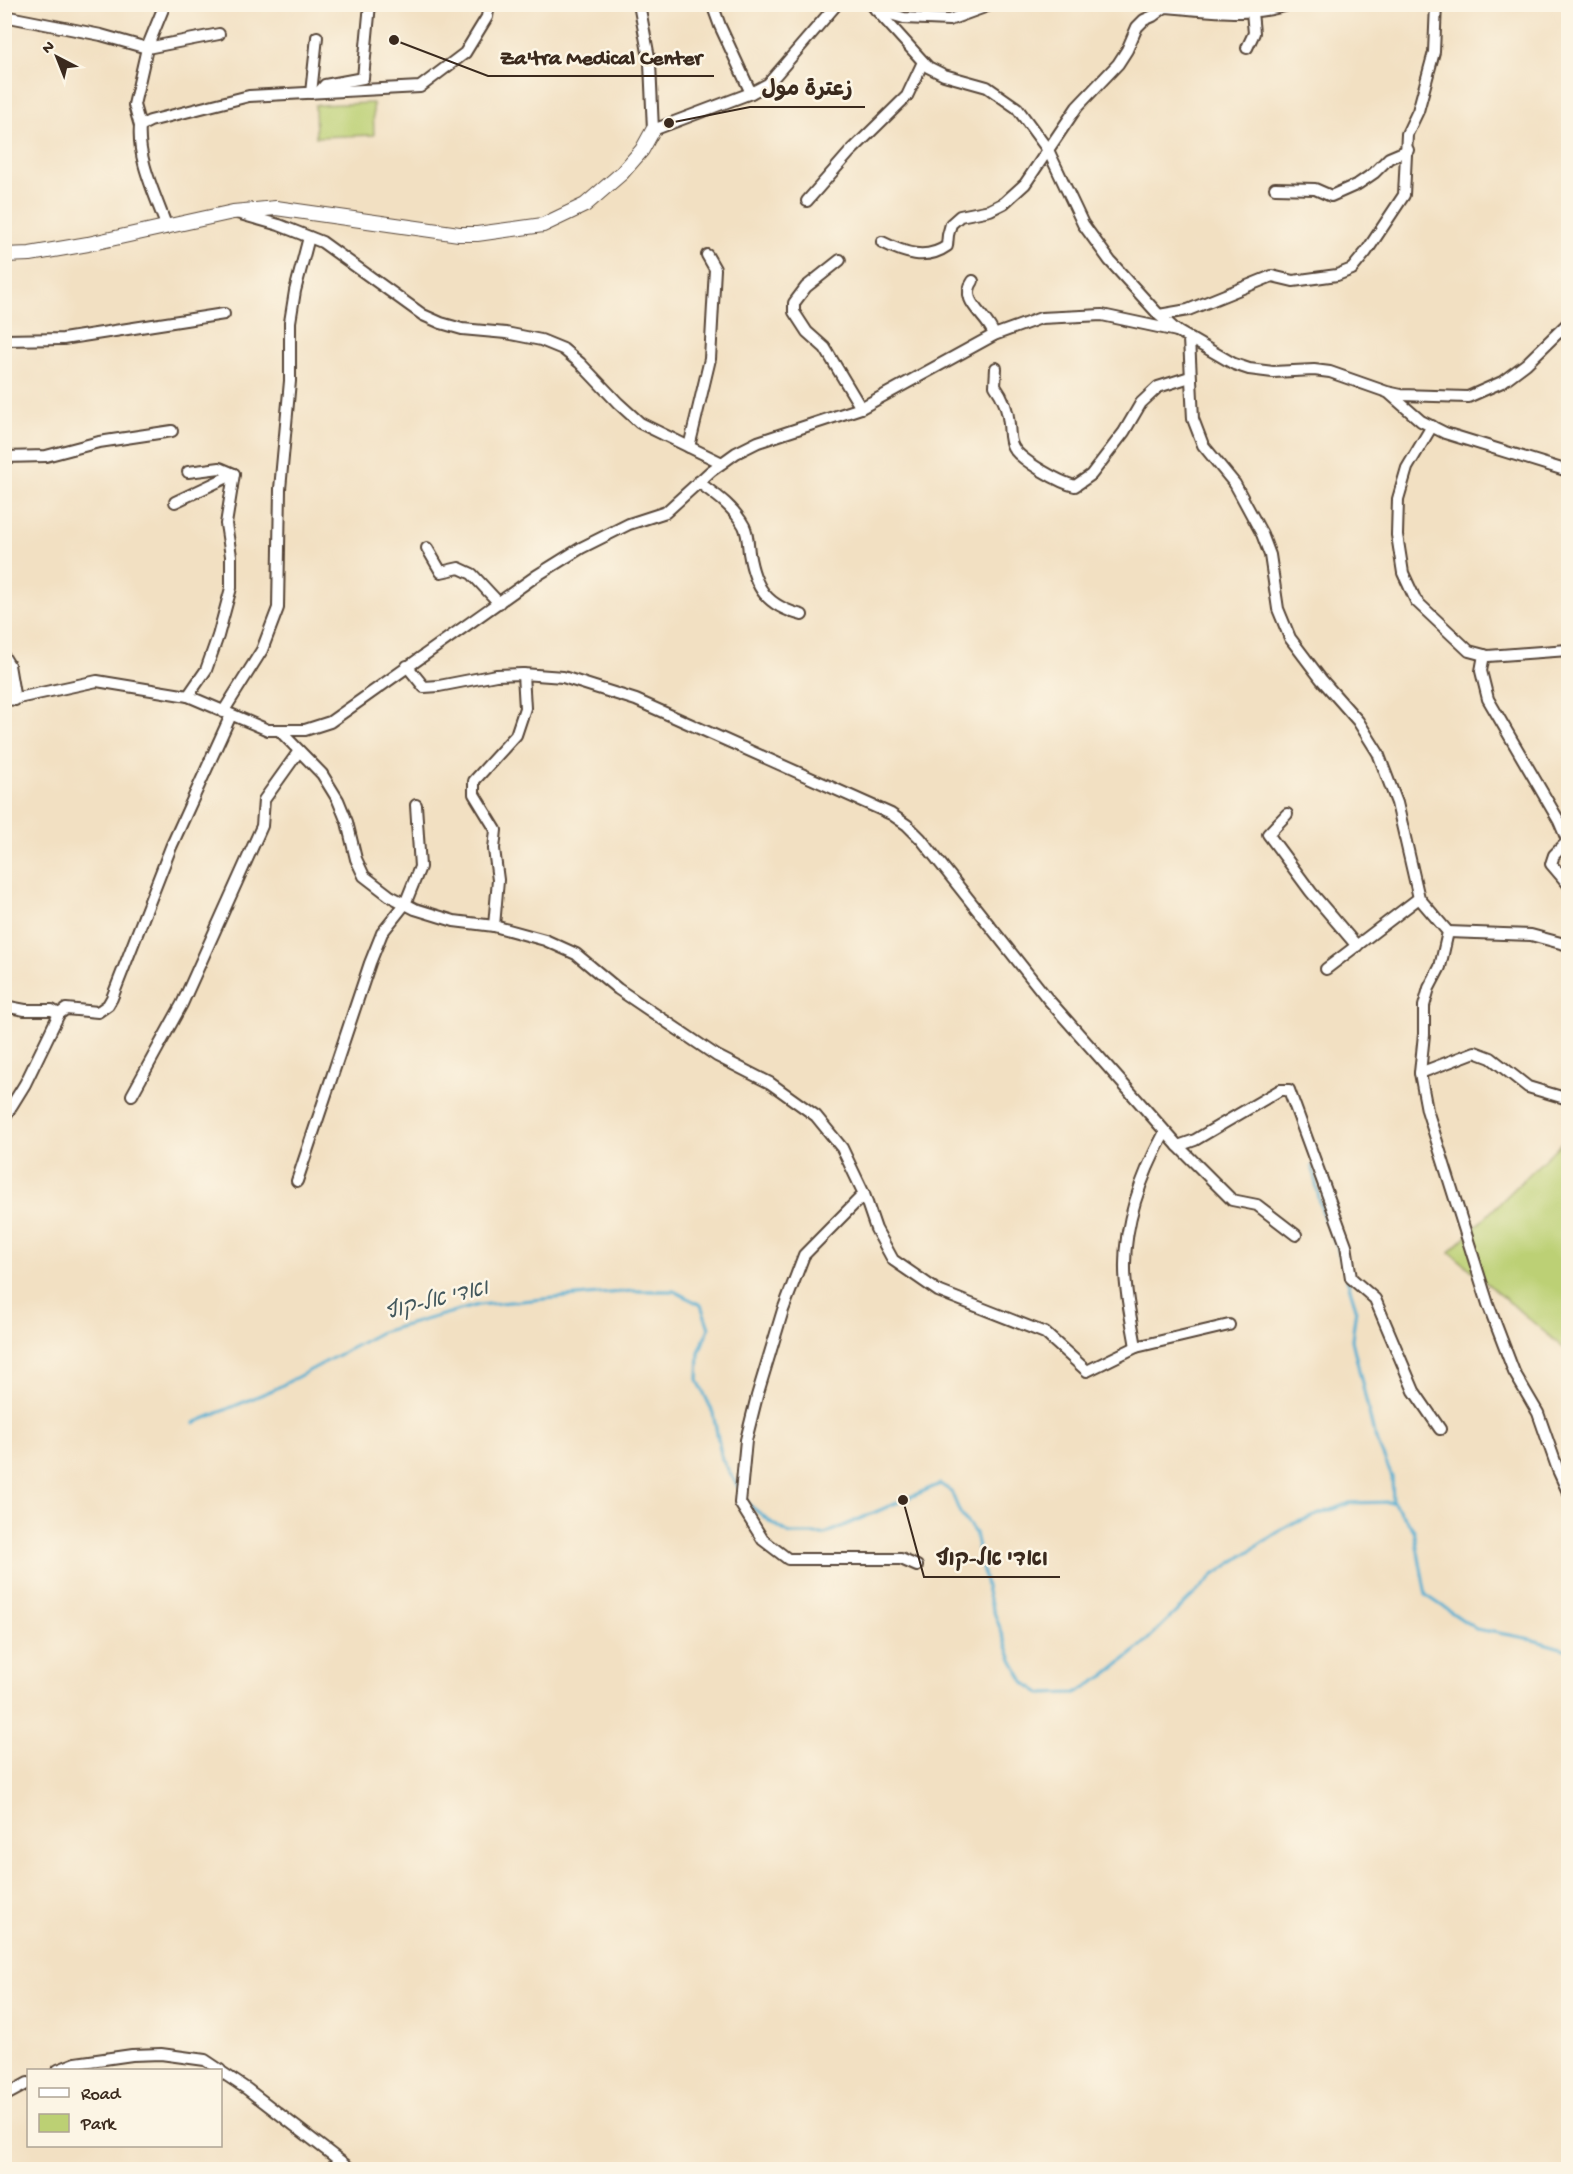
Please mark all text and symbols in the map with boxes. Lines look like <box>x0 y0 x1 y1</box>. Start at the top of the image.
north arrow <box>27 27 87 87</box>
callout: Za'tra Medical Center <box>488 36 714 76</box>
text: N <box>39 38 60 59</box>
text: Za'tra Medical Center <box>500 47 704 73</box>
callout: زعترة مول <box>750 67 865 107</box>
text: زعترة مول <box>761 78 853 104</box>
water label: ואדי אל-קוף <box>382 1274 494 1327</box>
callout: ואדי אל-קוף <box>924 1537 1060 1577</box>
text: ואדי אל-קוף <box>936 1546 1048 1574</box>
legend <box>27 2069 222 2147</box>
text: Road <box>81 2085 122 2106</box>
text: Park <box>80 2115 117 2136</box>

